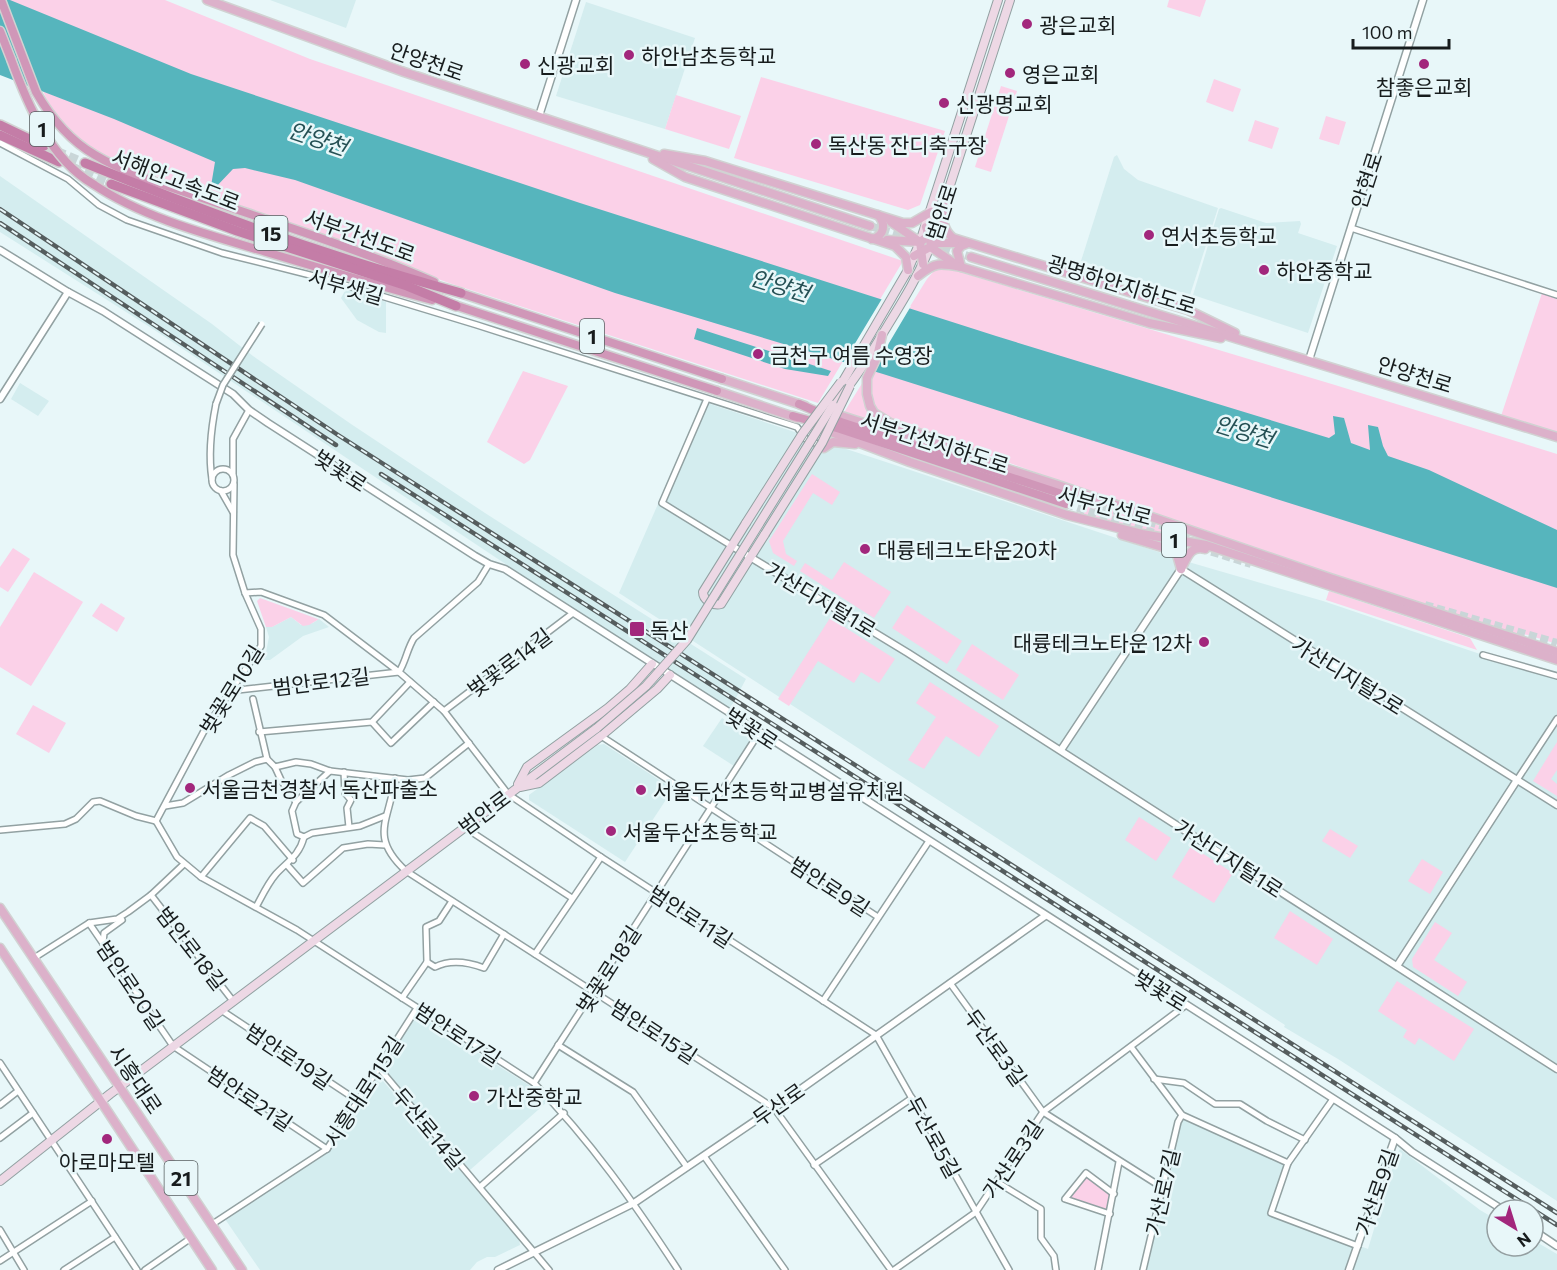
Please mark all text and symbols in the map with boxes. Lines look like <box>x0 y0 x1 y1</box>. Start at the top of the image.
place label: 광은교회 <box>1039 12 1116 37</box>
scale bar <box>1353 12 1449 50</box>
marker: 광은교회 <box>1020 17 1034 31</box>
text: 100 m <box>1362 21 1412 43</box>
street label: 안양천로 <box>386 37 468 85</box>
place label: 하안남초등학교 <box>641 43 776 68</box>
marker: 하안남초등학교 <box>622 48 636 62</box>
place label: 신광교회 <box>537 52 614 77</box>
marker: 신광교회 <box>518 57 532 71</box>
marker: 참좋은교회 <box>1417 57 1431 71</box>
place label: 영은교회 <box>1022 61 1099 86</box>
marker: 영은교회 <box>1003 66 1017 80</box>
place label: 참좋은교회 <box>1376 74 1472 99</box>
place label: 신광명교회 <box>956 91 1053 116</box>
marker: 신광명교회 <box>937 96 951 110</box>
road number: 1 <box>30 112 54 146</box>
water label: 안양천 <box>285 115 354 162</box>
place label: 독산동 잔디축구장 <box>828 132 987 157</box>
marker: 독산동 잔디축구장 <box>809 137 823 151</box>
street label: 서해안고속도로 <box>108 143 244 215</box>
street label: 안현로 <box>1345 149 1387 211</box>
street label: 범안로 <box>920 181 962 243</box>
street label: 서부간선도로 <box>301 203 419 267</box>
road number: 15 <box>254 216 288 250</box>
place label: 연서초등학교 <box>1161 223 1277 248</box>
marker: 연서초등학교 <box>1142 228 1156 242</box>
street label: 광명하안지하도로 <box>1044 249 1200 319</box>
place label: 하안중학교 <box>1276 258 1373 283</box>
street label: 서부샛길 <box>305 263 387 309</box>
water label: 안양천 <box>747 263 816 308</box>
marker: 하안중학교 <box>1257 263 1271 277</box>
road number: 1 <box>580 319 604 353</box>
place label: 금천구 여름 수영장 <box>770 342 933 367</box>
marker: 금천구 여름 수영장 <box>751 347 765 361</box>
street label: 안양천로 <box>1374 351 1456 397</box>
street label: 서부간선지하도로 <box>858 406 1012 478</box>
water label: 안양천 <box>1211 409 1280 454</box>
street label: 벚꽃로 <box>310 444 372 496</box>
street label: 서부간선로 <box>1055 480 1155 530</box>
road number: 1 <box>1162 523 1186 557</box>
place label: 대륭테크노타운20차 <box>877 537 1057 562</box>
marker: 대륭테크노타운20차 <box>858 542 872 556</box>
street label: 가산디지털1로 <box>761 556 881 642</box>
place label: 독산 <box>650 617 689 642</box>
marker: 독산 <box>628 620 646 638</box>
street label: 벚꽃로14길 <box>462 622 556 702</box>
place label: 대륭테크노타운 12차 <box>1013 630 1192 655</box>
street label: 가산디지털2로 <box>1287 631 1409 719</box>
marker: 대륭테크노타운 12차 <box>1197 635 1211 649</box>
street label: 벚꽃로10길 <box>194 640 268 738</box>
street label: 범안로12길 <box>271 663 371 699</box>
street label: 벚꽃로 <box>721 702 783 754</box>
place label: 서울금천경찰서 독산파출소 <box>202 776 438 801</box>
place label: 서울두산초등학교병설유치원 <box>653 778 904 803</box>
marker: 서울금천경찰서 독산파출소 <box>183 781 197 795</box>
marker: 서울두산초등학교병설유치원 <box>634 783 648 797</box>
street label: 범안로 <box>453 785 515 839</box>
street label: 가산디지털1로 <box>1170 814 1288 902</box>
place label: 서울두산초등학교 <box>623 819 778 844</box>
marker: 서울두산초등학교 <box>604 824 618 838</box>
street label: 범안로9길 <box>785 851 875 921</box>
street label: 범안로11길 <box>644 880 738 952</box>
street label: 범안로18길 <box>152 901 232 995</box>
street label: 벚꽃로18길 <box>571 921 645 1017</box>
street label: 범안로20길 <box>92 935 170 1035</box>
street label: 벚꽃로 <box>1130 964 1192 1016</box>
street label: 범안로15길 <box>606 994 702 1068</box>
street label: 범안로17길 <box>410 997 506 1071</box>
street label: 두산로3길 <box>960 1004 1032 1090</box>
street label: 범안로19길 <box>241 1018 337 1094</box>
street label: 시흥대로115길 <box>318 1031 408 1151</box>
street label: 시흥대로 <box>104 1040 168 1118</box>
street label: 범안로21길 <box>202 1060 298 1136</box>
street label: 두산로 <box>747 1077 809 1131</box>
street label: 두산로14길 <box>388 1082 470 1174</box>
place label: 가산중학교 <box>486 1084 583 1109</box>
marker: 가산중학교 <box>467 1089 481 1103</box>
street label: 두산로5길 <box>901 1092 967 1182</box>
street label: 가산로3길 <box>977 1115 1047 1203</box>
marker: 아로마모텔 <box>100 1132 114 1146</box>
street label: 가산로9길 <box>1350 1145 1402 1239</box>
street label: 가산로7길 <box>1140 1146 1184 1238</box>
place label: 아로마모텔 <box>59 1149 155 1174</box>
road number: 21 <box>164 1161 198 1195</box>
north arrow <box>1485 1198 1545 1258</box>
text: N <box>1514 1229 1535 1251</box>

